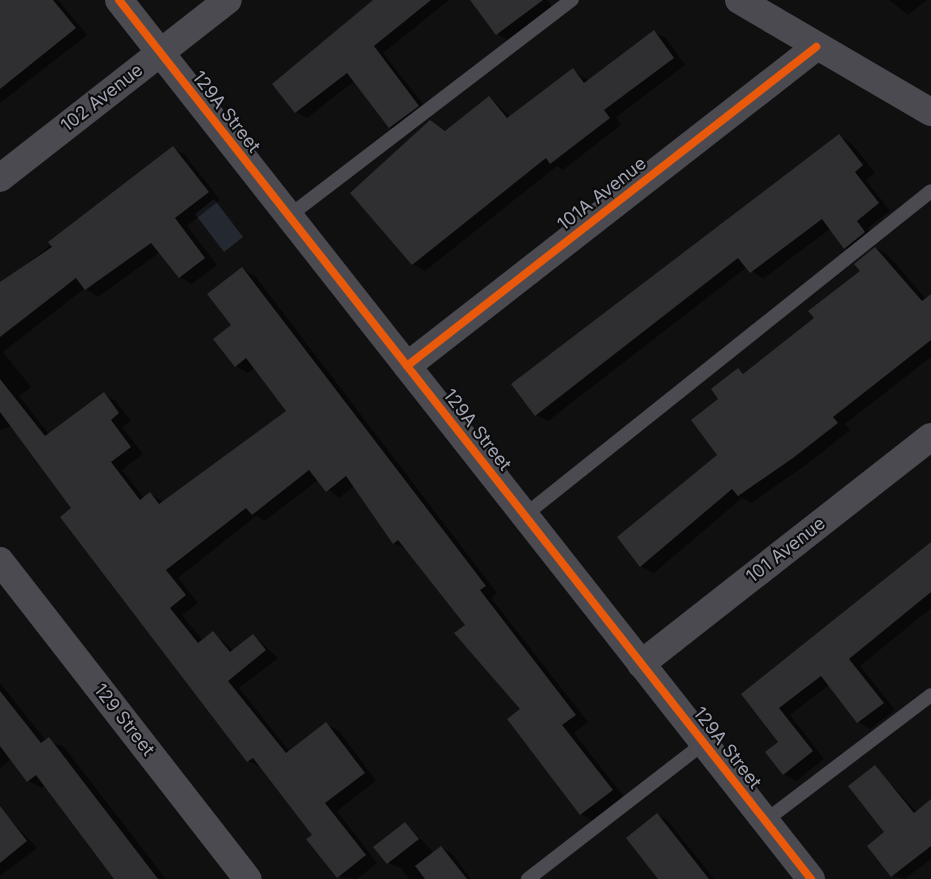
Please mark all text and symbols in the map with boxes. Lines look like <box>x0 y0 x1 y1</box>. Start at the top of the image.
street label: 102 Avenue <box>57 59 147 137</box>
street label: 129A Street <box>187 67 265 157</box>
street label: 101A Avenue <box>553 153 651 235</box>
street label: 129A Street <box>438 385 516 475</box>
street label: 101 Avenue <box>742 512 830 588</box>
street label: 129 Street <box>89 680 159 760</box>
street label: 129A Street <box>688 703 766 793</box>

